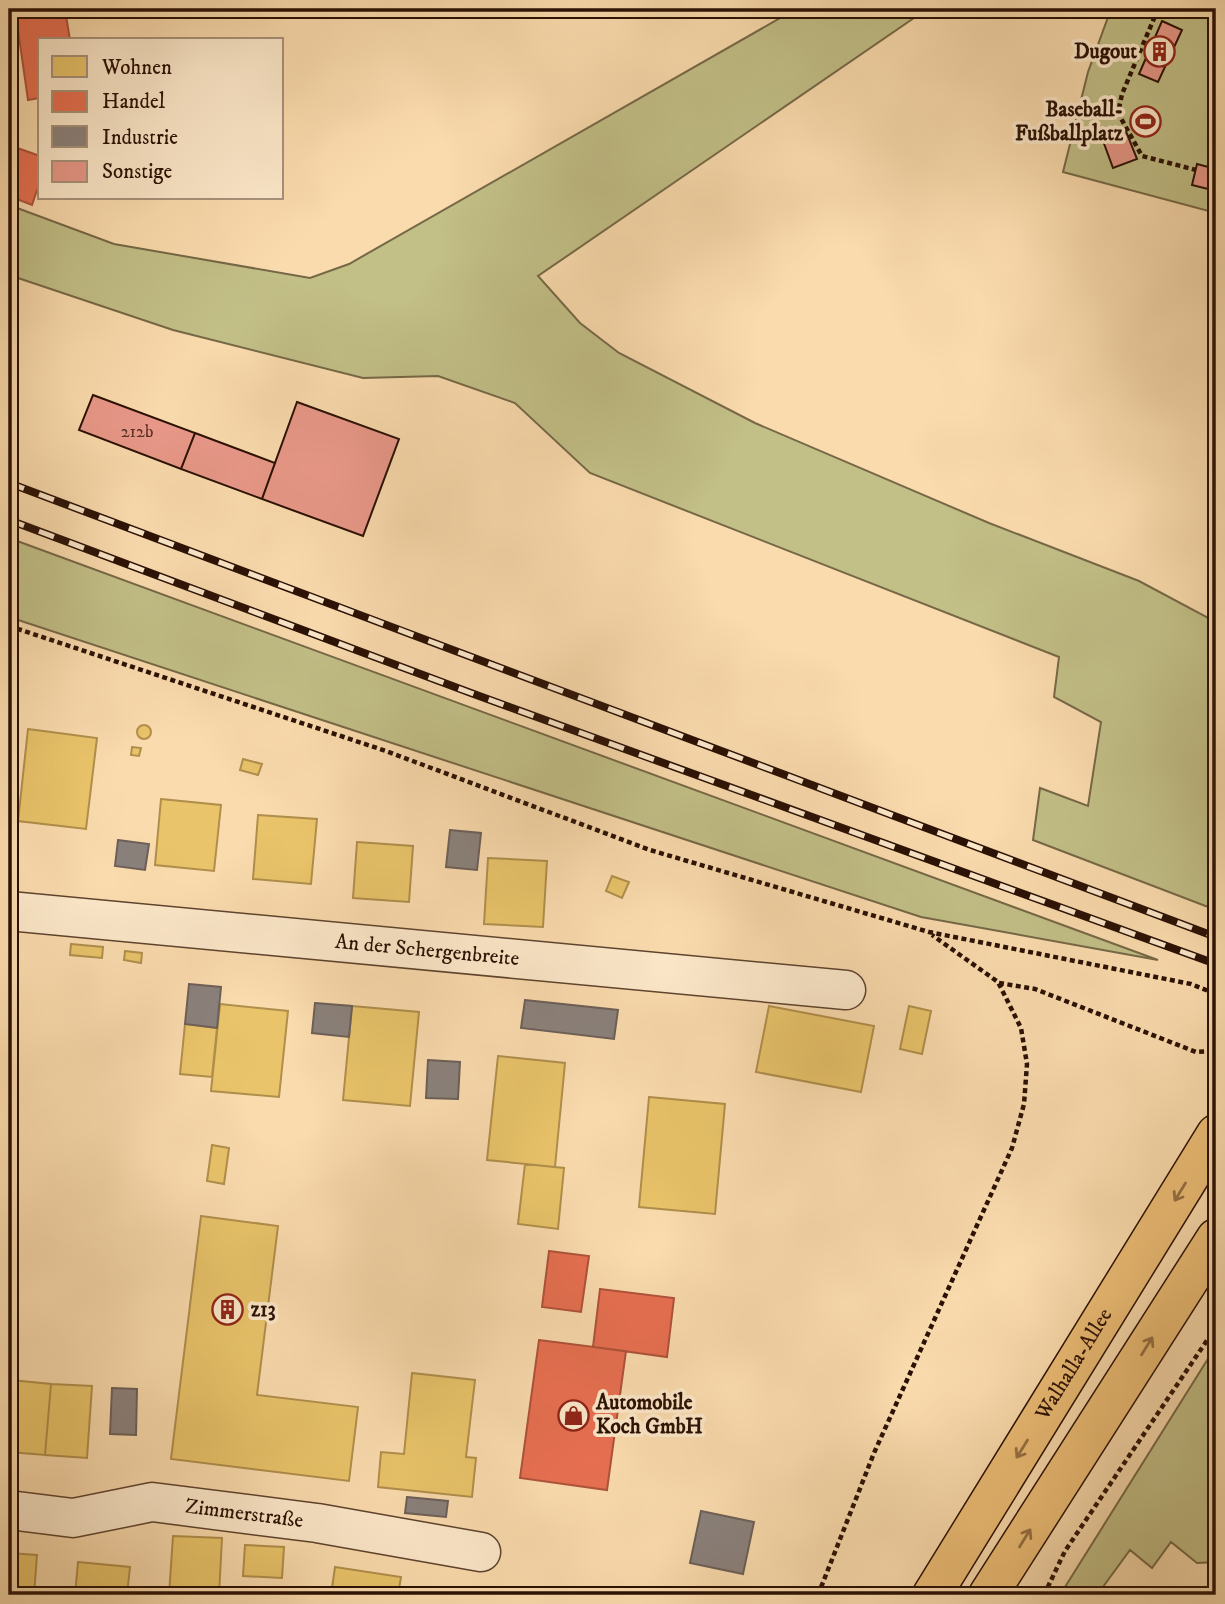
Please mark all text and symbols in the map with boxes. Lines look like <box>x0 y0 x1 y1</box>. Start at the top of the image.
building icon: Dugout <box>1143 35 1177 69</box>
legend <box>38 38 284 200</box>
place label: Dugout <box>1074 39 1137 65</box>
text: Wohnen <box>101 55 172 81</box>
text: Handel <box>102 89 166 115</box>
place label: Baseball- Fußballplatz <box>1015 97 1124 147</box>
sports icon: Baseball- Fußballplatz <box>1129 105 1163 139</box>
text: Industrie <box>102 125 178 151</box>
text: Sonstige <box>102 159 173 185</box>
house number: 212b <box>121 421 153 443</box>
street label: An der Schergenbreite <box>334 929 521 972</box>
one-way arrow <box>1173 1182 1187 1202</box>
building icon: z13 <box>211 1293 245 1327</box>
place label: z13 <box>251 1297 276 1323</box>
street label: Walhalla-Allee <box>1029 1303 1119 1426</box>
one-way arrow <box>1141 1336 1155 1356</box>
place label: Automobile Koch GmbH <box>595 1390 703 1440</box>
shop icon: Automobile Koch GmbH <box>556 1398 590 1432</box>
one-way arrow <box>1015 1438 1029 1458</box>
street label: Zimmerstraße <box>184 1493 305 1534</box>
one-way arrow <box>1019 1528 1033 1548</box>

